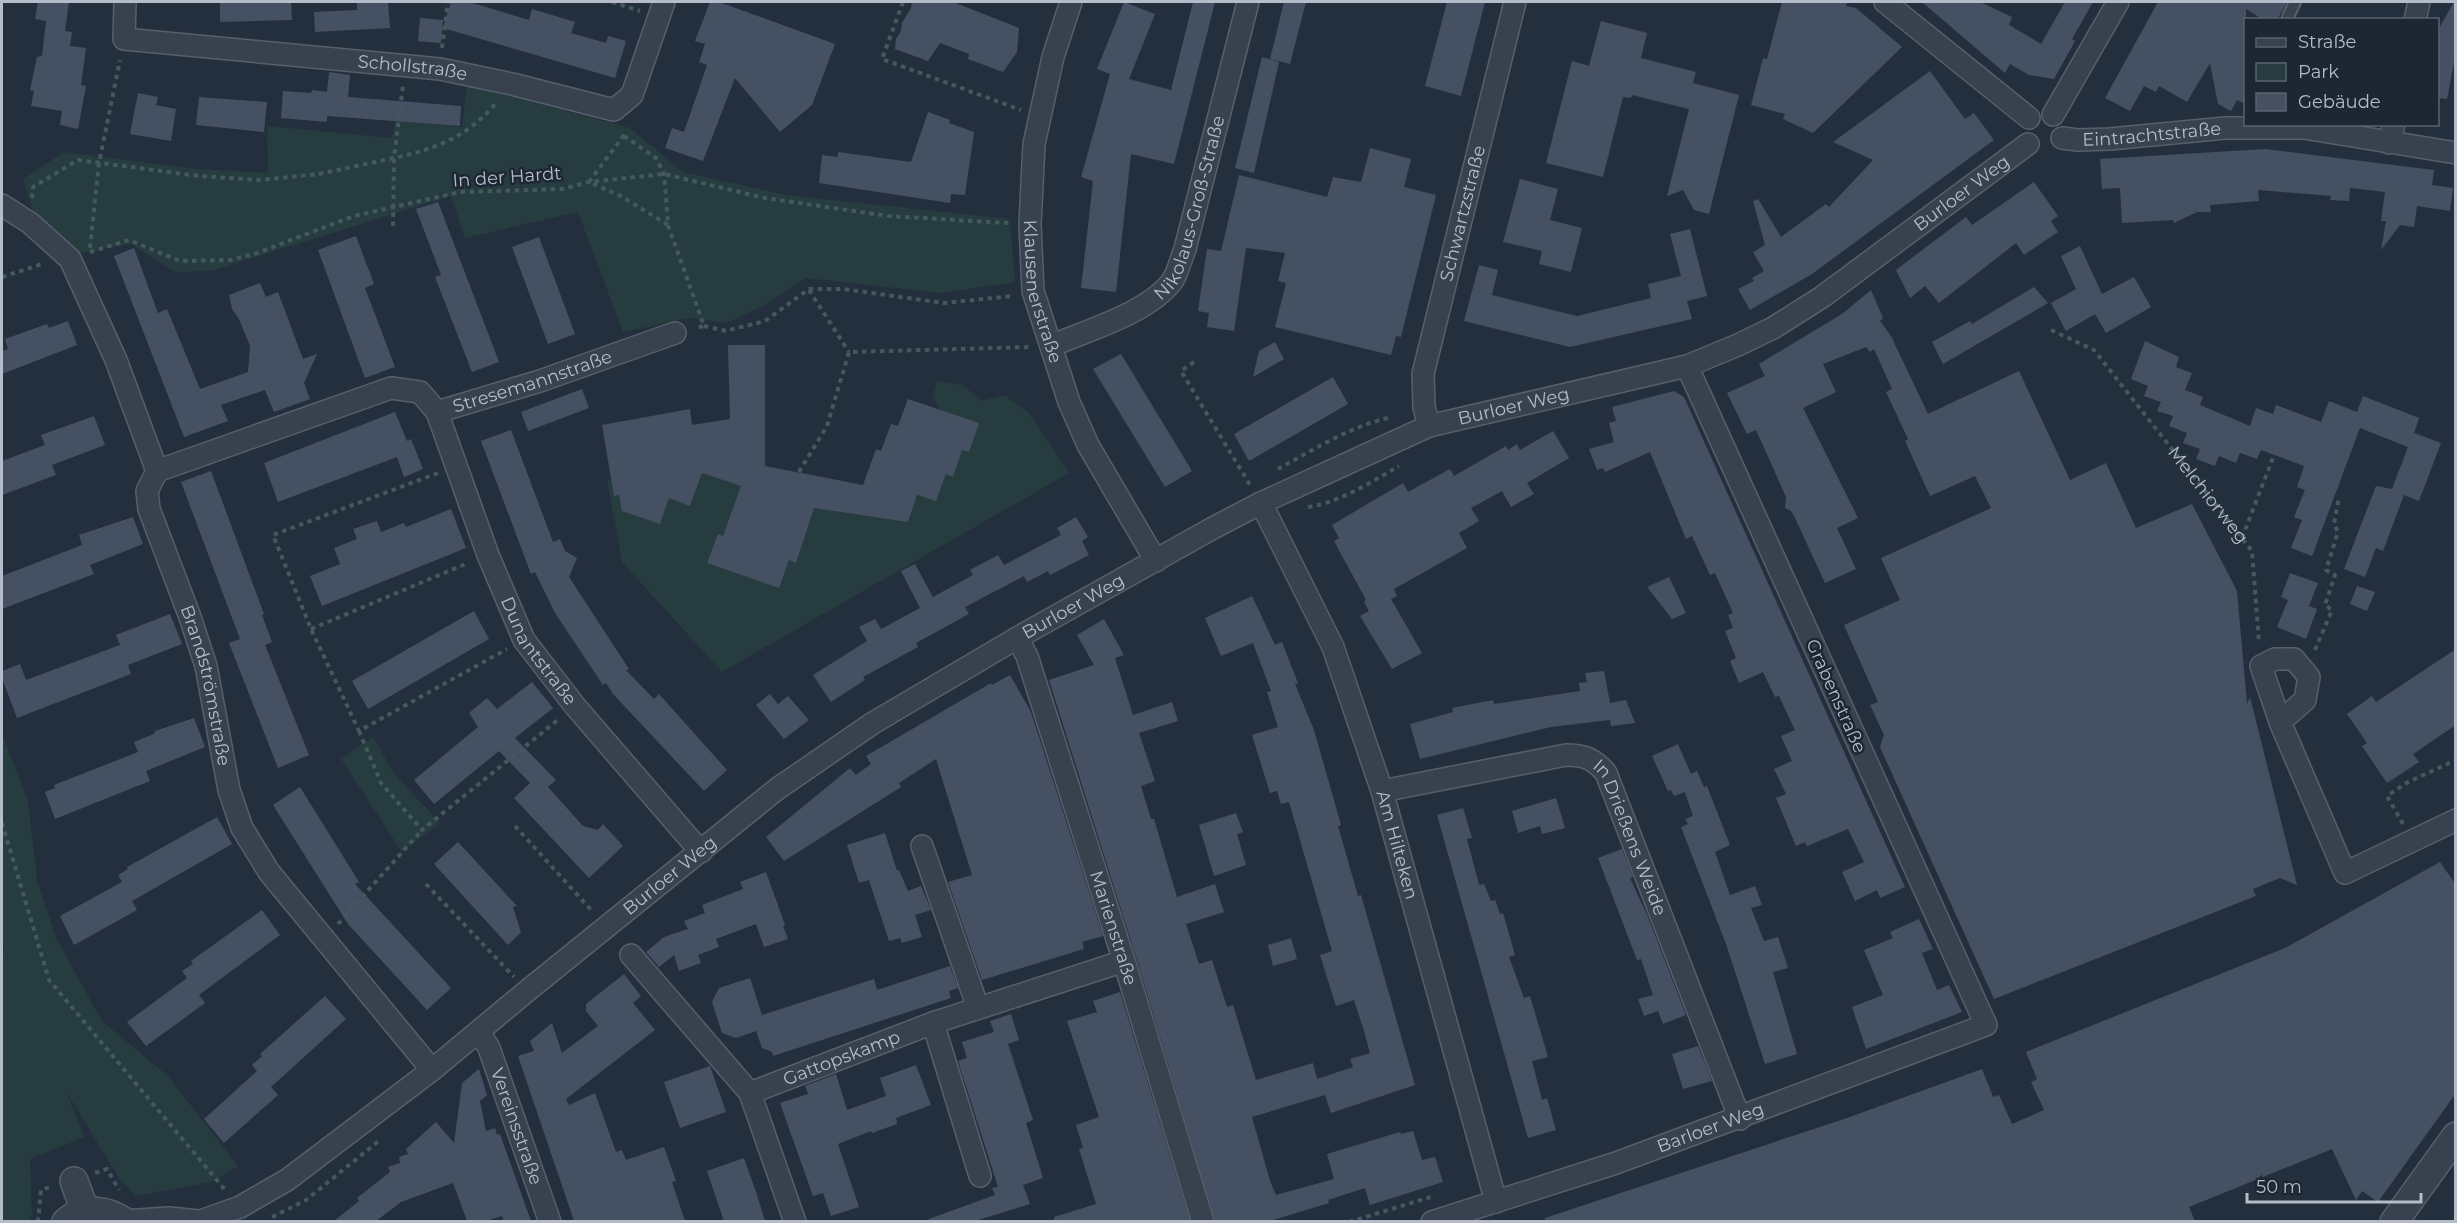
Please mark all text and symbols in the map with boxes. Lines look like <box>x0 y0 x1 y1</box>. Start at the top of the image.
legend <box>2244 18 2439 126</box>
text: Straße <box>2298 31 2357 53</box>
street label: Schollstraße <box>357 50 470 85</box>
text: Park <box>2298 61 2339 83</box>
text: Gebäude <box>2298 91 2381 113</box>
street label: Nikolaus-Groß-Straße <box>1149 113 1230 305</box>
street label: Eintrachtstraße <box>2082 117 2222 151</box>
street label: Schwartzstraße <box>1435 143 1490 284</box>
street label: Burloer Weg <box>1909 151 2014 236</box>
street label: In der Hardt <box>452 162 562 192</box>
street label: Klausenerstraße <box>1019 219 1067 366</box>
street label: Stresemannstraße <box>450 345 615 418</box>
street label: Burloer Weg <box>1456 383 1572 430</box>
street label: Melchiorweg <box>2163 442 2253 548</box>
street label: Burloer Weg <box>1018 569 1128 644</box>
street label: Dunantstraße <box>496 594 581 710</box>
street label: Brandströmstraße <box>176 602 235 768</box>
street label: Grabenstraße <box>1801 636 1871 756</box>
street label: In Drießens Weide <box>1589 755 1671 919</box>
street label: Am Hilteken <box>1371 788 1423 902</box>
street label: Burloer Weg <box>619 831 721 920</box>
street label: Marienstraße <box>1085 868 1142 988</box>
street label: Gattopskamp <box>780 1026 903 1090</box>
street label: Vereinsstraße <box>486 1065 547 1188</box>
street label: Barloer Weg <box>1654 1098 1767 1158</box>
scale bar <box>2247 1166 2421 1204</box>
text: 50 m <box>2256 1176 2302 1198</box>

